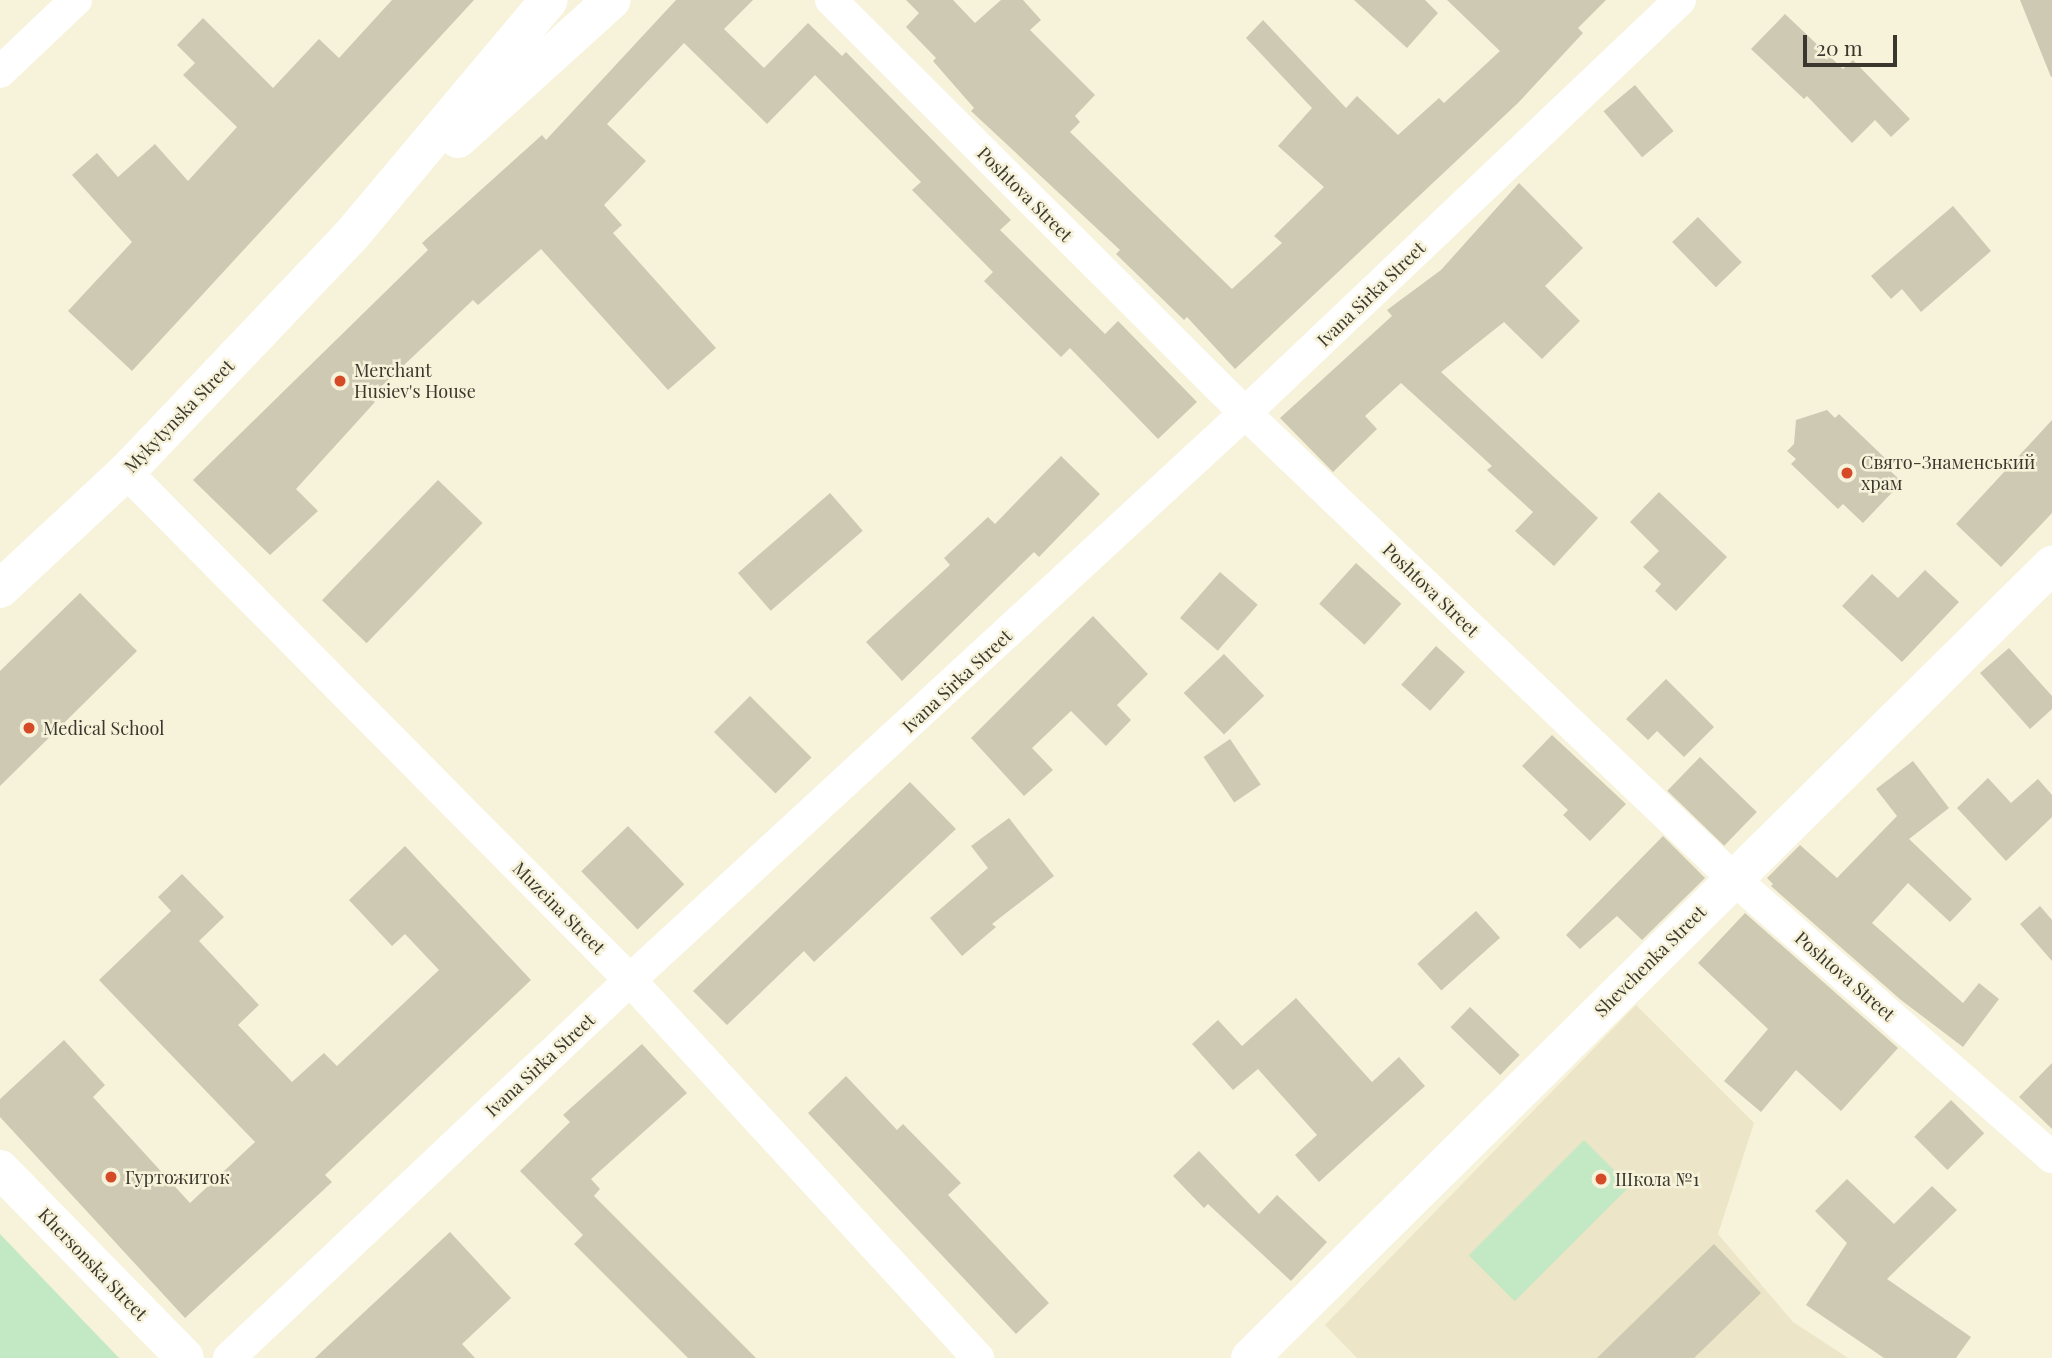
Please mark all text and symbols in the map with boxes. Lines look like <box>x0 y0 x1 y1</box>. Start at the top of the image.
scale bar <box>1807 21 1902 65</box>
text: 20 m <box>1816 33 1863 61</box>
street label: Poshtova Street <box>973 142 1077 246</box>
street label: Ivana Sirka Street <box>1312 237 1430 351</box>
street label: Mykytynska Street <box>120 355 238 477</box>
place label: Merchant Husiev's House <box>354 360 476 402</box>
marker: Merchant Husiev's House <box>332 373 348 389</box>
place label: Свято-Знаменський храм <box>1861 452 2035 494</box>
marker: Свято-Знаменський храм <box>1839 465 1855 481</box>
street label: Poshtova Street <box>1378 539 1484 641</box>
street label: Ivana Sirka Street <box>898 625 1016 737</box>
place label: Medical School <box>43 717 164 739</box>
marker: Medical School <box>21 720 37 736</box>
street label: Muzeina Street <box>508 857 610 959</box>
street label: Shevchenka Street <box>1590 901 1710 1021</box>
street label: Poshtova Street <box>1791 927 1899 1025</box>
street label: Ivana Sirka Street <box>481 1009 599 1121</box>
place label: Гуртожиток <box>125 1166 230 1188</box>
place label: Школа №1 <box>1615 1168 1699 1190</box>
marker: Гуртожиток <box>103 1169 119 1185</box>
marker: Школа №1 <box>1593 1171 1609 1187</box>
street label: Khersonska Street <box>34 1203 152 1325</box>

